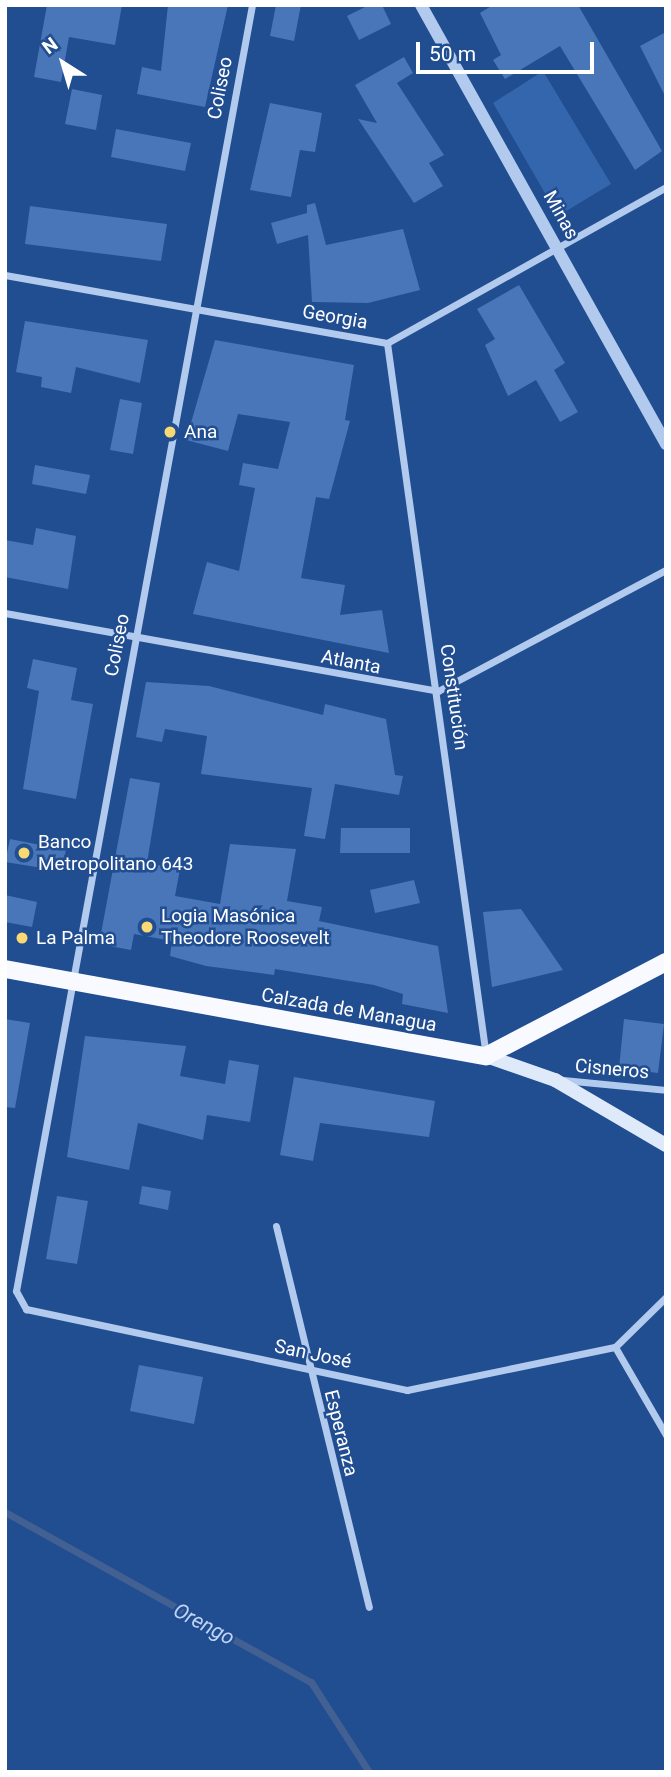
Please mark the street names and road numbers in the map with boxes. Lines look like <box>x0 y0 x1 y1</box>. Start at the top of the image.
street label: Coliseo <box>203 55 237 121</box>
street label: Minas <box>538 187 584 243</box>
street label: Georgia <box>301 300 369 334</box>
street label: Coliseo <box>100 612 134 678</box>
street label: Constitución <box>435 642 473 752</box>
street label: Atlanta <box>319 645 383 679</box>
street label: Calzada de Managua <box>260 983 438 1037</box>
street label: Cisneros <box>574 1054 650 1084</box>
street label: San José <box>272 1335 354 1373</box>
street label: Esperanza <box>319 1388 363 1478</box>

